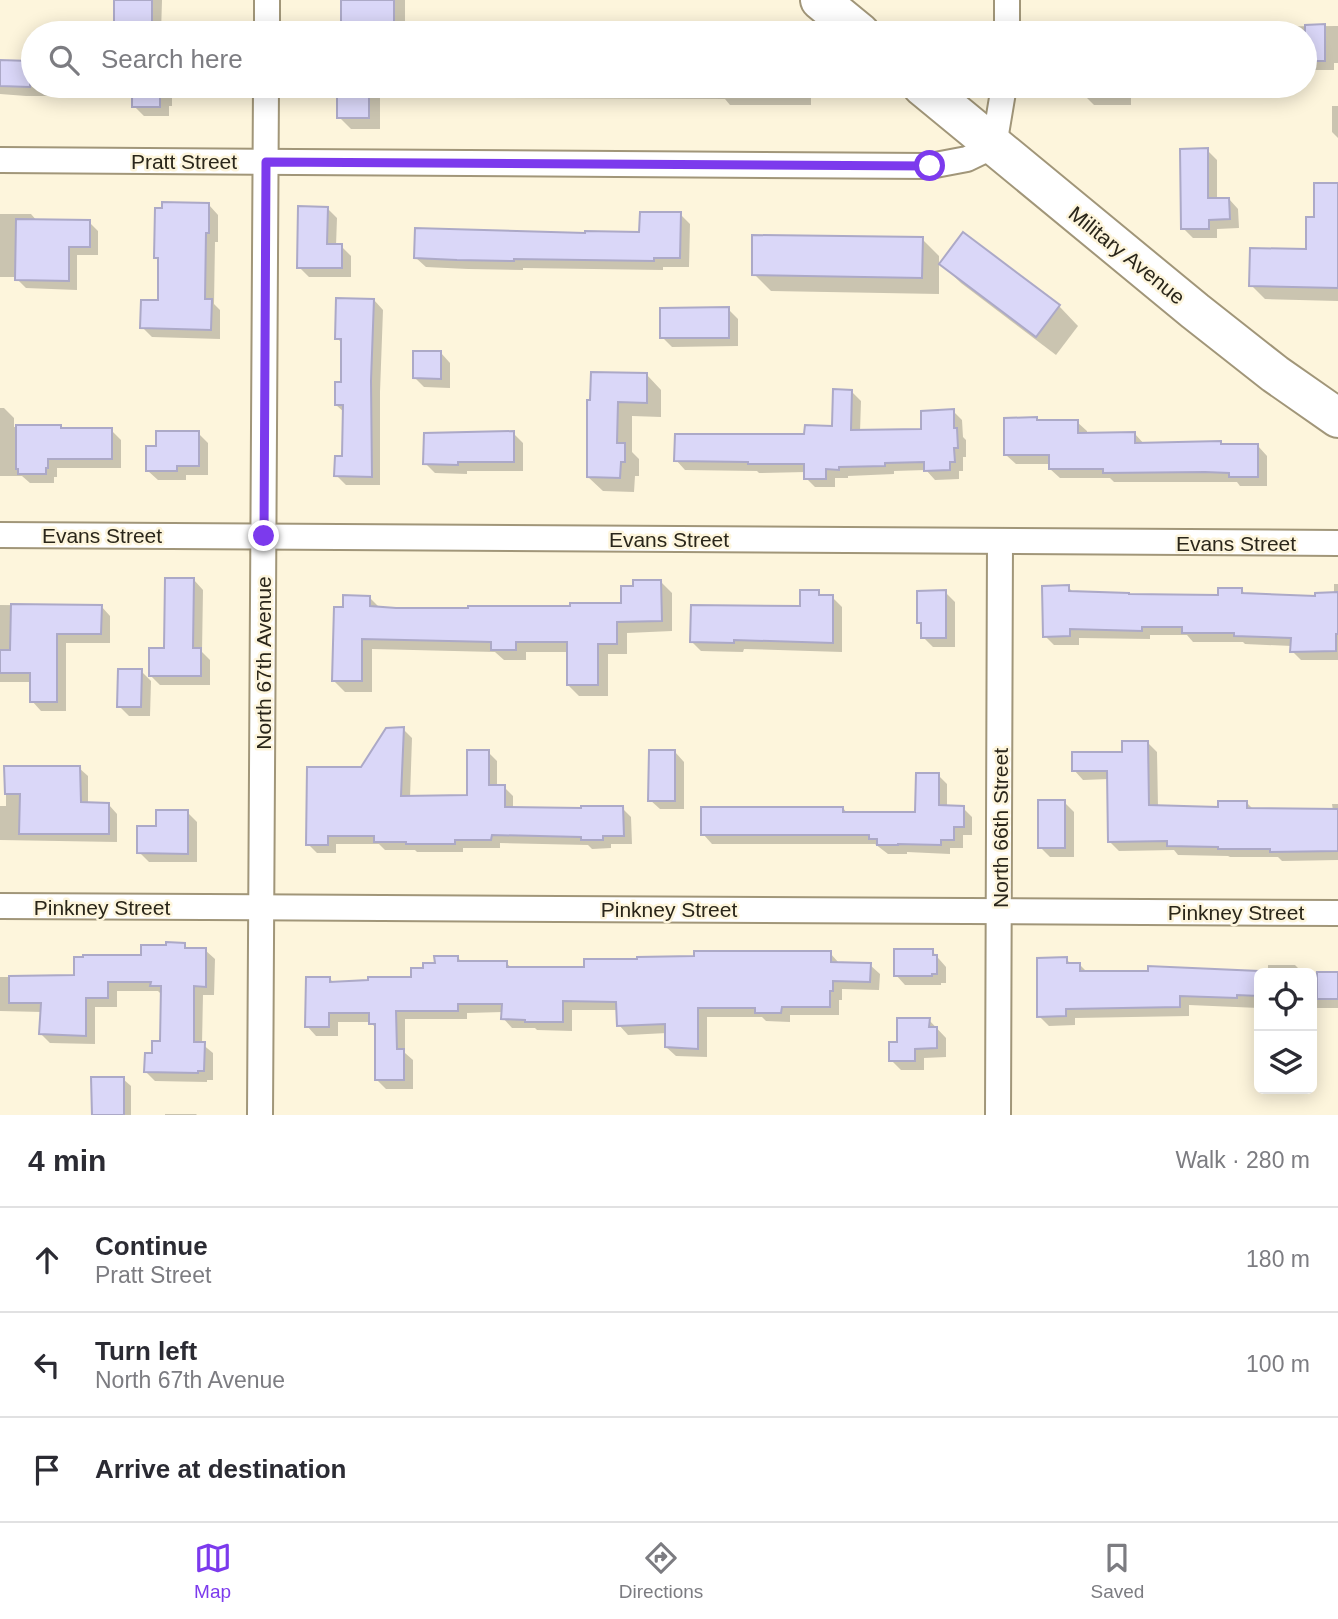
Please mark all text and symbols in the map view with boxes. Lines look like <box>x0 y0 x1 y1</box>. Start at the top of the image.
search box <box>21 21 1317 98</box>
icon: search <box>45 41 83 79</box>
text: Search here <box>101 44 243 74</box>
street label: Pratt Street <box>131 150 237 173</box>
route start <box>914 150 945 181</box>
street label: Military Avenue <box>1065 201 1189 309</box>
route end <box>248 520 279 551</box>
street label: Evans Street <box>42 524 162 547</box>
street label: Evans Street <box>609 528 729 551</box>
street label: Evans Street <box>1176 532 1296 555</box>
street label: North 67th Avenue <box>252 576 275 750</box>
street label: North 66th Street <box>989 748 1012 908</box>
street label: Pinkney Street <box>34 896 170 919</box>
street label: Pinkney Street <box>601 898 737 921</box>
street label: Pinkney Street <box>1168 901 1304 924</box>
map controls <box>1254 968 1317 1094</box>
button: locate <box>1254 968 1317 1031</box>
button: layers <box>1254 1031 1317 1094</box>
text: 4 min <box>28 1144 106 1177</box>
text: Walk · 280 m <box>1175 1147 1310 1173</box>
text: Continue <box>95 1231 208 1261</box>
icon: ahead <box>28 1241 66 1279</box>
text: 180 m <box>1246 1246 1310 1272</box>
text: Pratt Street <box>95 1262 211 1288</box>
text: Turn left <box>95 1336 197 1366</box>
icon: left <box>28 1346 66 1384</box>
text: 100 m <box>1246 1351 1310 1377</box>
text: North 67th Avenue <box>95 1367 285 1393</box>
icon: arrive <box>28 1451 66 1489</box>
text: Arrive at destination <box>95 1454 346 1484</box>
tab: Map <box>194 1539 232 1603</box>
tab: Directions <box>619 1539 703 1603</box>
tab: Saved <box>1090 1539 1144 1603</box>

